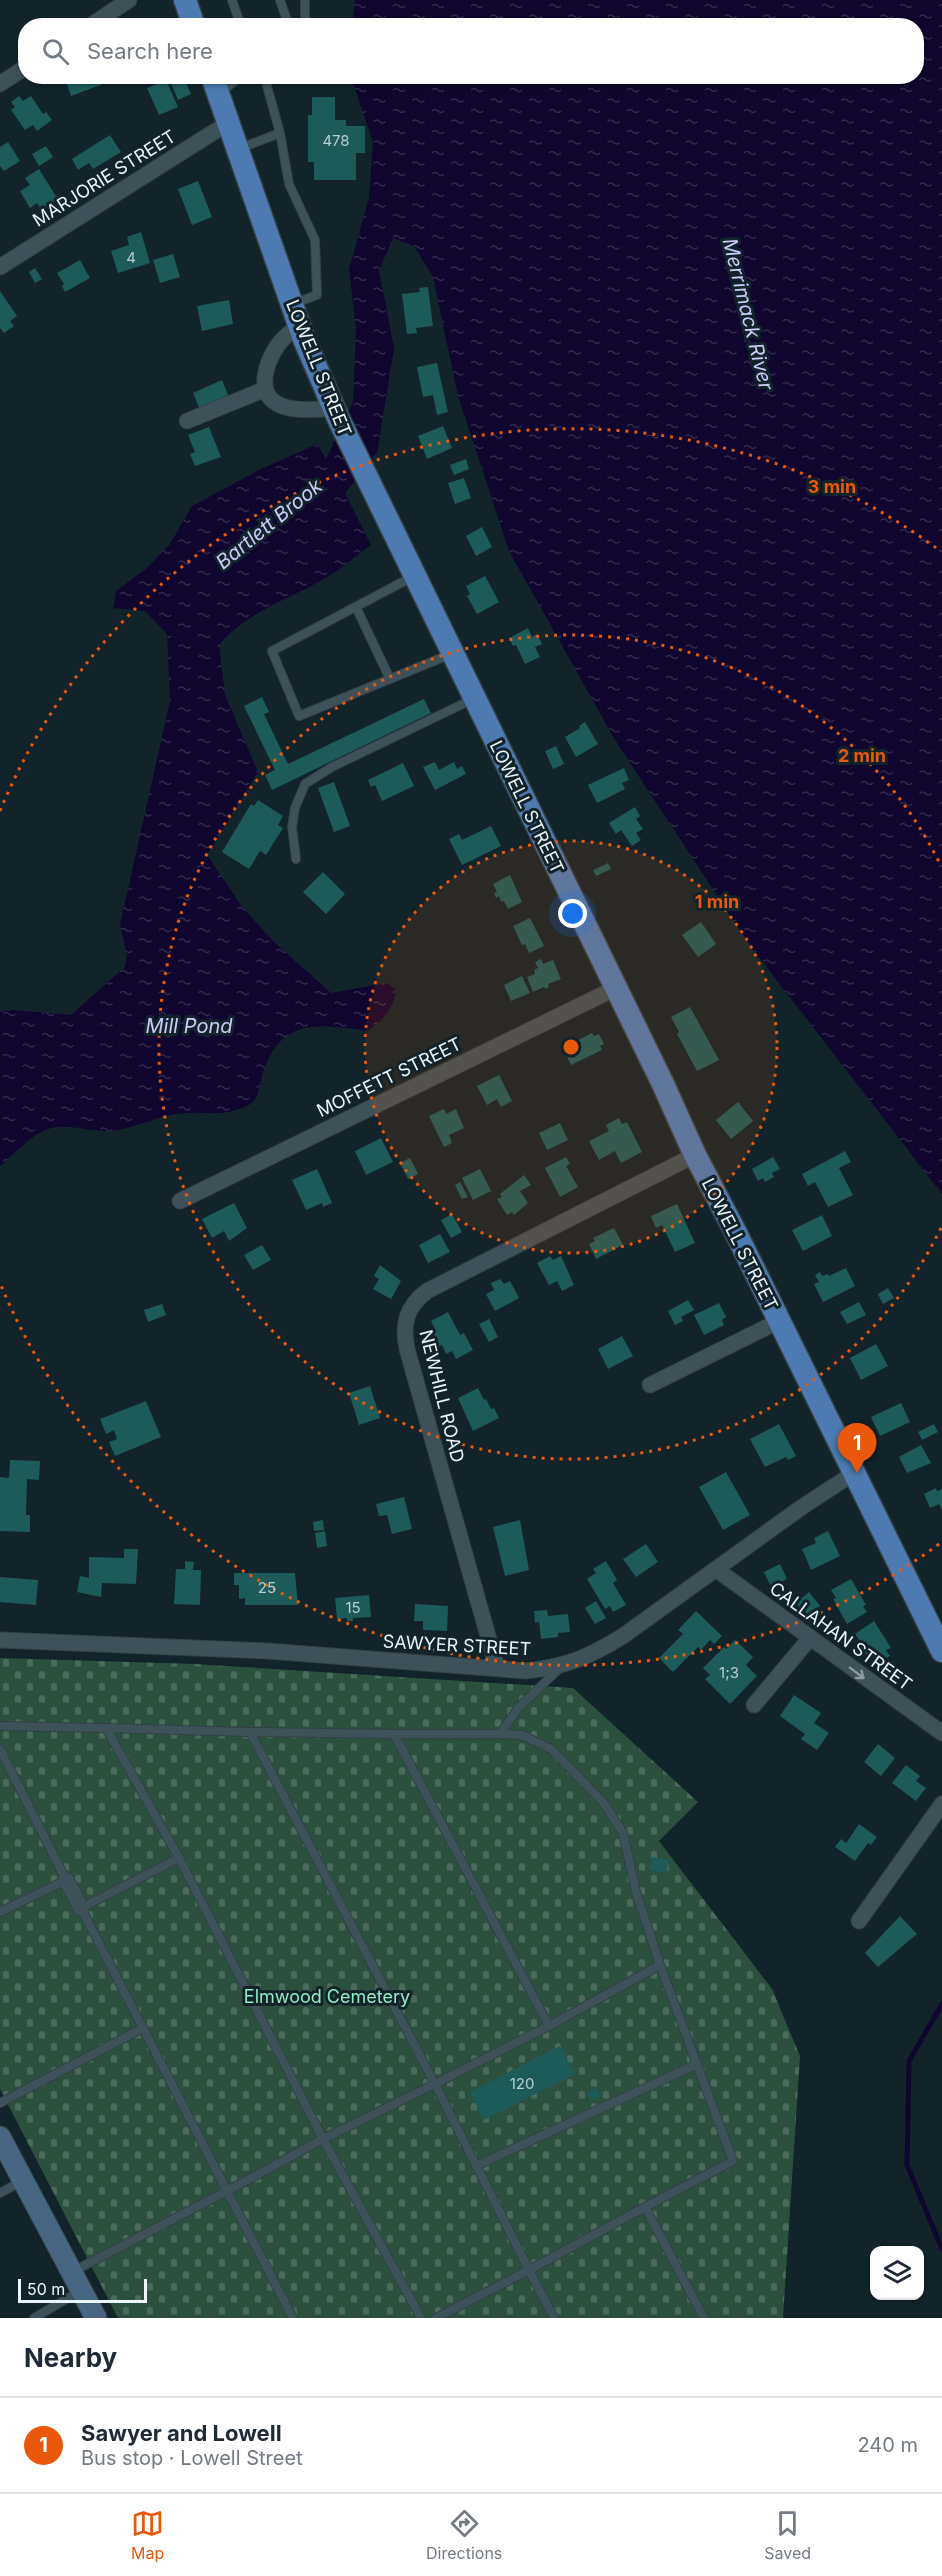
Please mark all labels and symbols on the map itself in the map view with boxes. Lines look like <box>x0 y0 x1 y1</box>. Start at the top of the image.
street label: MARJORIE STREET <box>29 125 179 231</box>
house number: 478 <box>322 131 350 150</box>
water label: Merrimack River <box>718 236 779 393</box>
house number: 4 <box>126 248 136 267</box>
street label: LOWELL STREET <box>282 297 356 439</box>
water label: Bartlett Brook <box>211 473 328 574</box>
text: 3 min <box>808 476 856 497</box>
street label: LOWELL STREET <box>486 737 568 877</box>
text: 2 min <box>838 745 886 766</box>
text: 1 min <box>695 891 739 912</box>
your location <box>558 899 587 928</box>
water label: Mill Pond <box>146 1014 233 1038</box>
street label: MOFFETT STREET <box>313 1033 465 1121</box>
centre of rings <box>561 1037 581 1057</box>
street label: LOWELL STREET <box>698 1174 782 1314</box>
street label: NEWHILL ROAD <box>415 1328 469 1464</box>
pin: 1 <box>838 1424 876 1473</box>
street label: CALLAHAN STREET <box>766 1577 916 1695</box>
house number: 25 <box>258 1578 276 1597</box>
house number: 15 <box>345 1598 361 1617</box>
street label: SAWYER STREET <box>382 1631 532 1659</box>
house number: 1;3 <box>719 1663 739 1682</box>
one-way arrow <box>849 1667 865 1679</box>
park label: Elmwood Cemetery <box>244 1986 410 2007</box>
house number: 120 <box>510 2074 534 2093</box>
scale bar <box>18 2276 147 2304</box>

